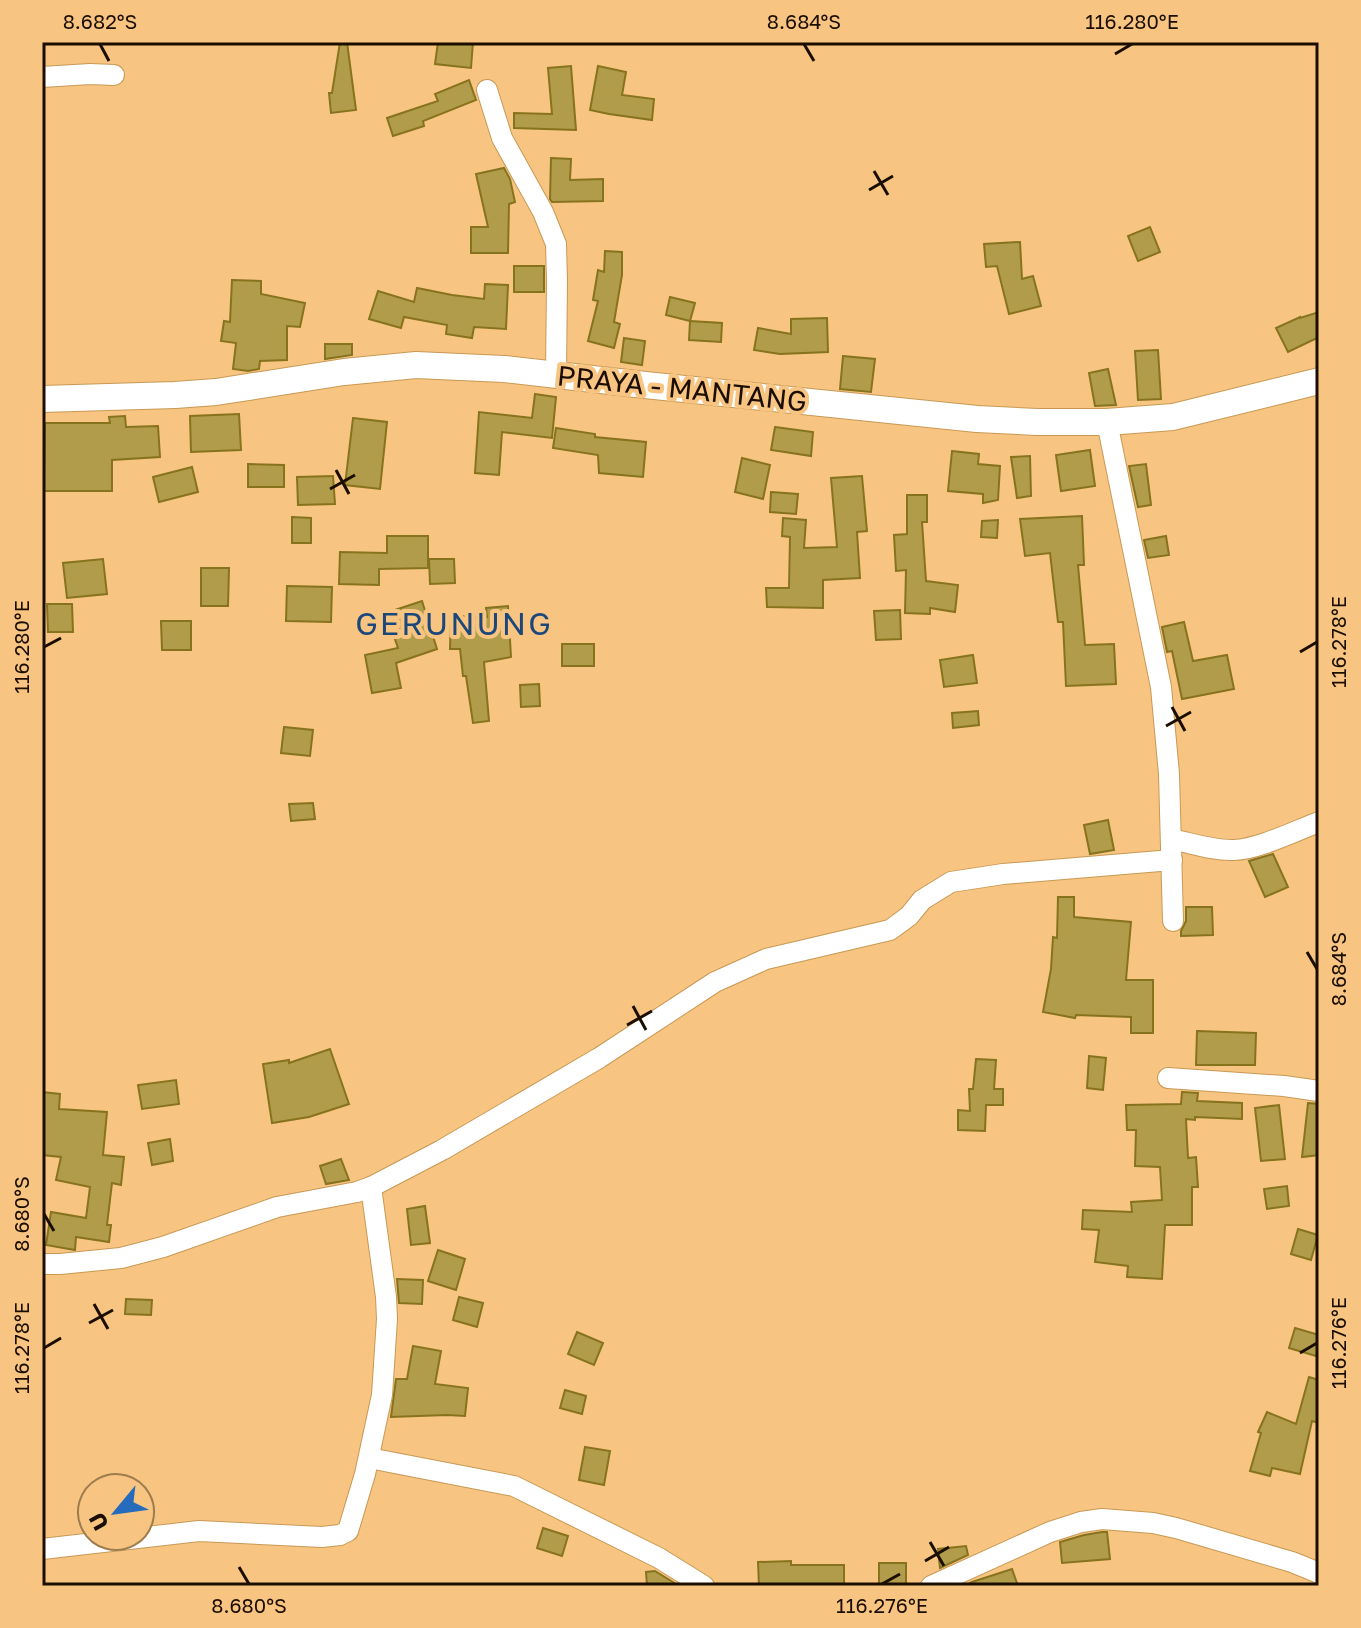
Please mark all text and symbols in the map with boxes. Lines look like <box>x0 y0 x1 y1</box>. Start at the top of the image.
text: 8.682°S <box>63 9 137 33</box>
text: 8.684°S <box>767 9 841 33</box>
text: 116.280°E <box>1085 9 1179 33</box>
street label: PRAYA - MANTANG <box>556 358 808 418</box>
text: 116.278°E <box>1326 596 1350 688</box>
text: 116.280°E <box>9 600 33 694</box>
district label: GERUNUNG <box>355 604 553 642</box>
text: 8.684°S <box>1326 932 1350 1006</box>
text: 8.680°S <box>9 1176 33 1252</box>
text: 116.276°E <box>1326 1297 1350 1389</box>
text: 116.278°E <box>9 1302 33 1394</box>
north arrow <box>76 1472 156 1552</box>
text: U <box>82 1508 114 1536</box>
text: 8.680°S <box>211 1593 287 1617</box>
text: 116.276°E <box>836 1593 928 1617</box>

